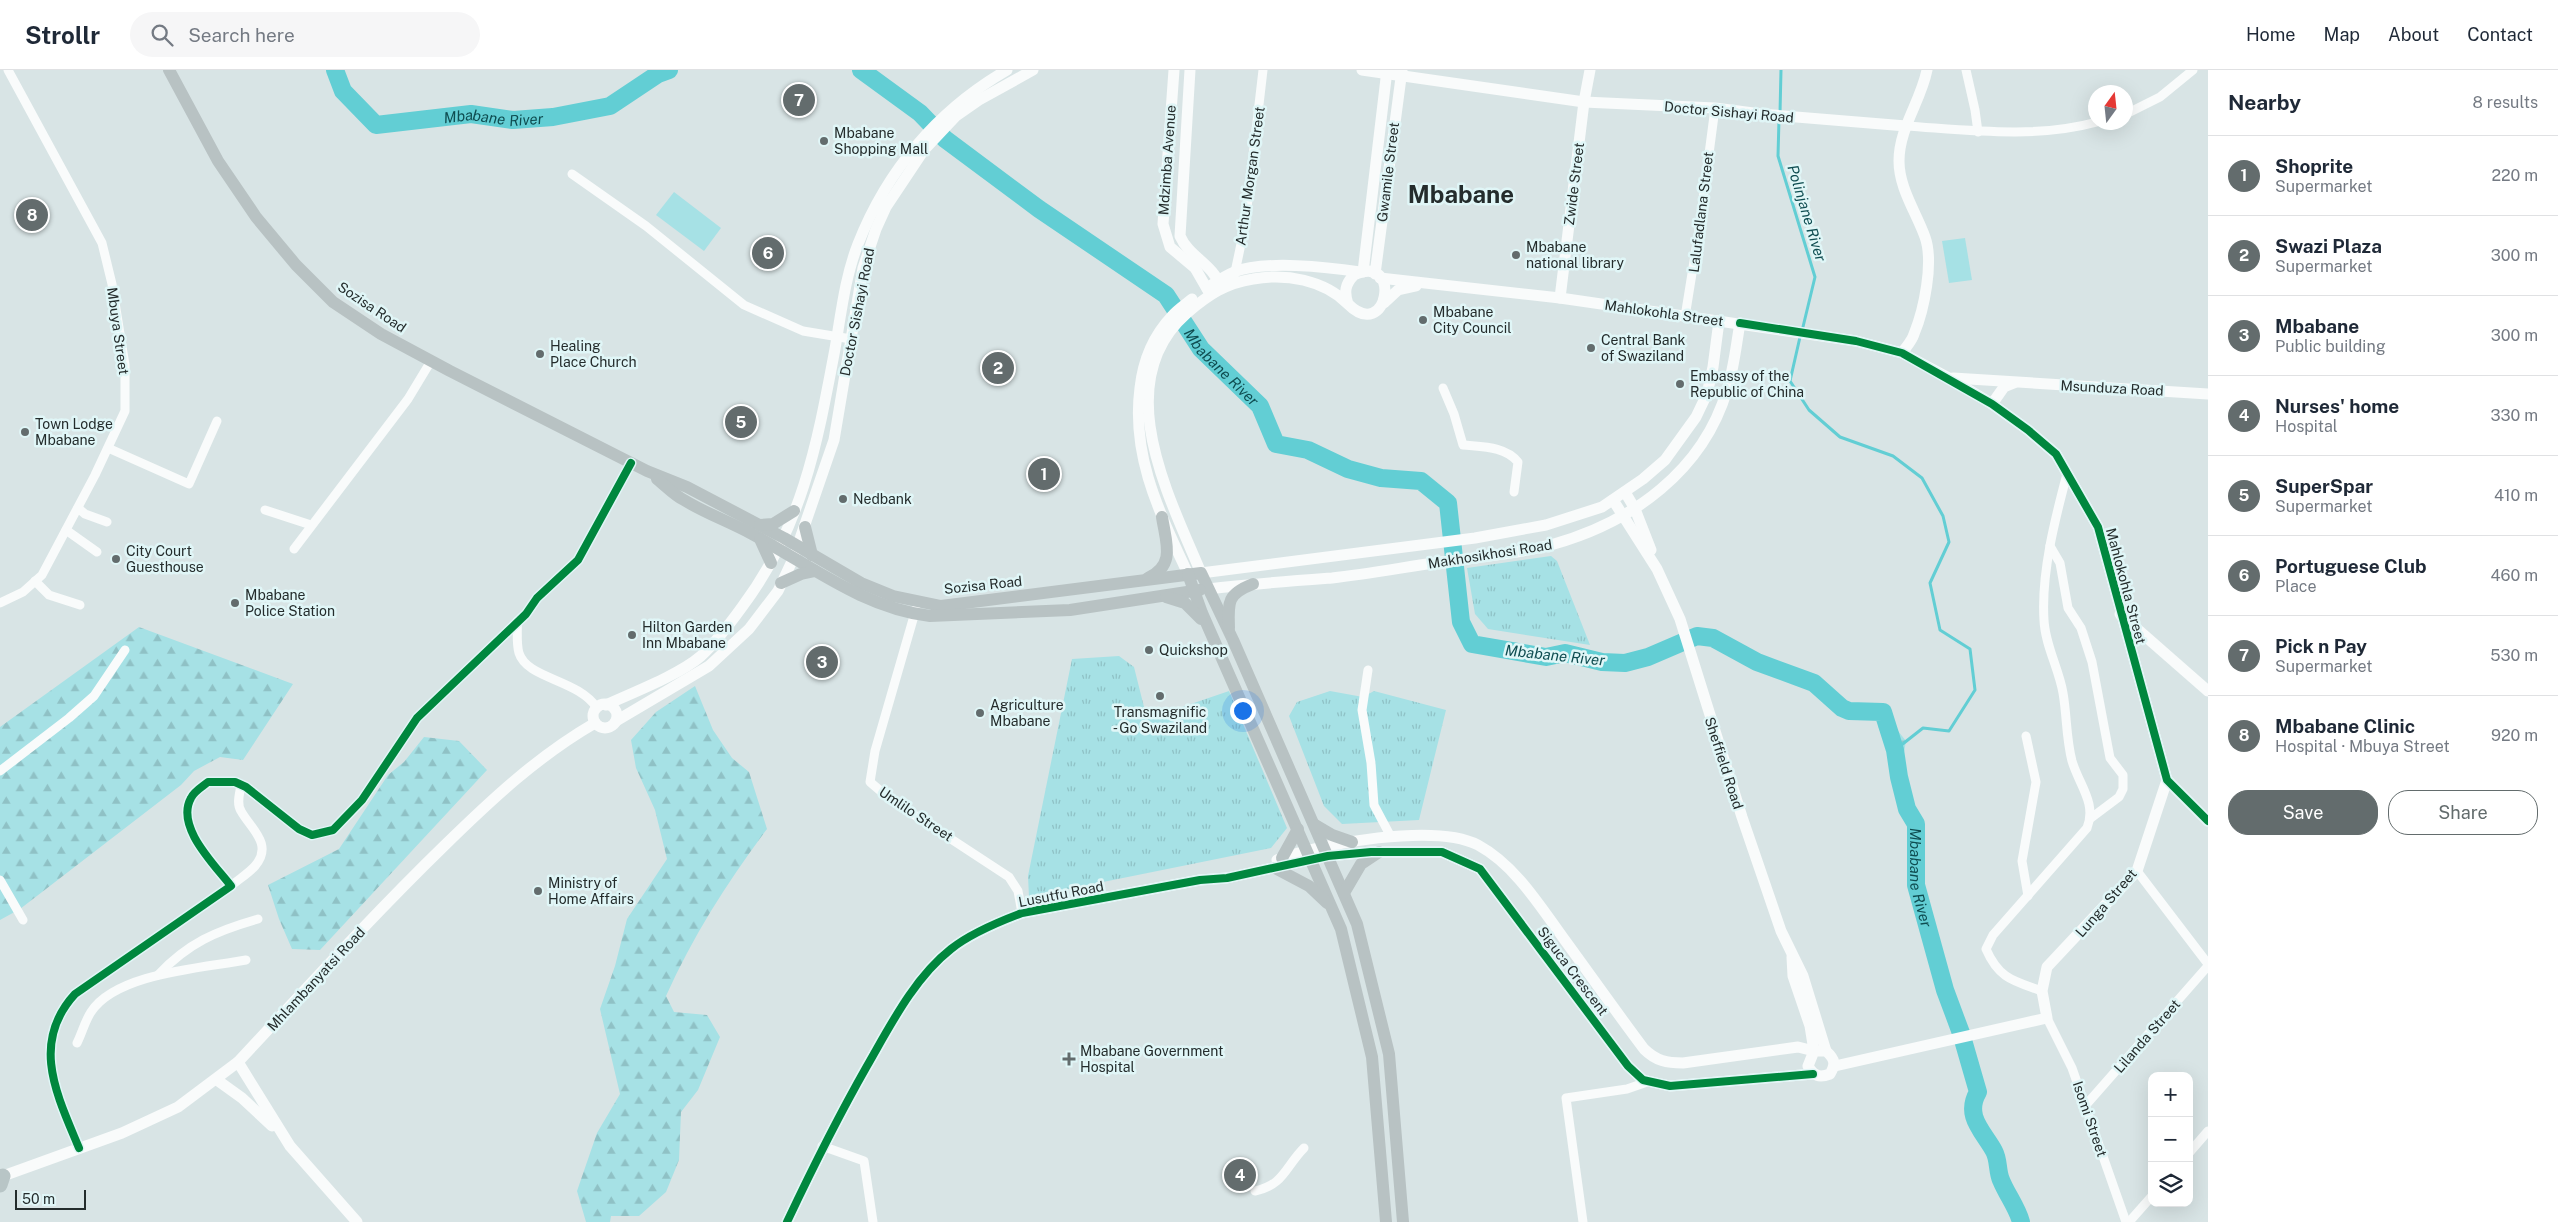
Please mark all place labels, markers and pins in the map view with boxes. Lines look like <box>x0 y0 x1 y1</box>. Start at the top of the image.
pin: 7 <box>783 81 815 119</box>
place label: Mbabane Shopping Mall <box>834 125 928 157</box>
marker: Mbabane Shopping Mall <box>818 135 830 147</box>
pin: 8 <box>16 196 48 234</box>
pin: 6 <box>752 234 784 272</box>
place label: Mbabane national library <box>1526 239 1624 271</box>
marker: Mbabane national library <box>1510 249 1522 261</box>
place label: Mbabane City Council <box>1433 304 1512 336</box>
marker: Mbabane City Council <box>1417 314 1429 326</box>
place label: Central Bank of Swaziland <box>1601 332 1686 364</box>
place label: Healing Place Church <box>550 338 637 370</box>
marker: Central Bank of Swaziland <box>1585 342 1597 354</box>
marker: Healing Place Church <box>534 348 546 360</box>
pin: 2 <box>982 349 1014 387</box>
place label: Embassy of the Republic of China <box>1690 368 1804 400</box>
marker: Embassy of the Republic of China <box>1674 378 1686 390</box>
pin: 5 <box>725 403 757 441</box>
place label: Town Lodge Mbabane <box>35 416 113 448</box>
marker: Town Lodge Mbabane <box>19 426 31 438</box>
pin: 1 <box>1028 455 1060 493</box>
place label: Nedbank <box>853 491 912 507</box>
marker: Nedbank <box>837 493 849 505</box>
place label: City Court Guesthouse <box>126 543 204 575</box>
marker: City Court Guesthouse <box>110 553 122 565</box>
place label: Mbabane Police Station <box>245 587 335 619</box>
marker: Mbabane Police Station <box>229 597 241 609</box>
place label: Hilton Garden Inn Mbabane <box>642 619 732 651</box>
marker: Hilton Garden Inn Mbabane <box>626 629 638 641</box>
place label: Quickshop <box>1159 642 1228 658</box>
pin: 3 <box>806 643 838 681</box>
marker: Quickshop <box>1143 644 1155 656</box>
marker: Transmagnific - Go Swaziland <box>1154 690 1166 702</box>
place label: Agriculture Mbabane <box>990 697 1064 729</box>
place label: Transmagnific - Go Swaziland <box>1113 704 1207 736</box>
marker: Agriculture Mbabane <box>974 707 986 719</box>
place label: Ministry of Home Affairs <box>548 875 634 907</box>
marker: Ministry of Home Affairs <box>532 885 544 897</box>
place label: Mbabane Government Hospital <box>1080 1043 1223 1075</box>
marker: Mbabane Government Hospital <box>1062 1052 1076 1066</box>
pin: 4 <box>1224 1156 1256 1194</box>

